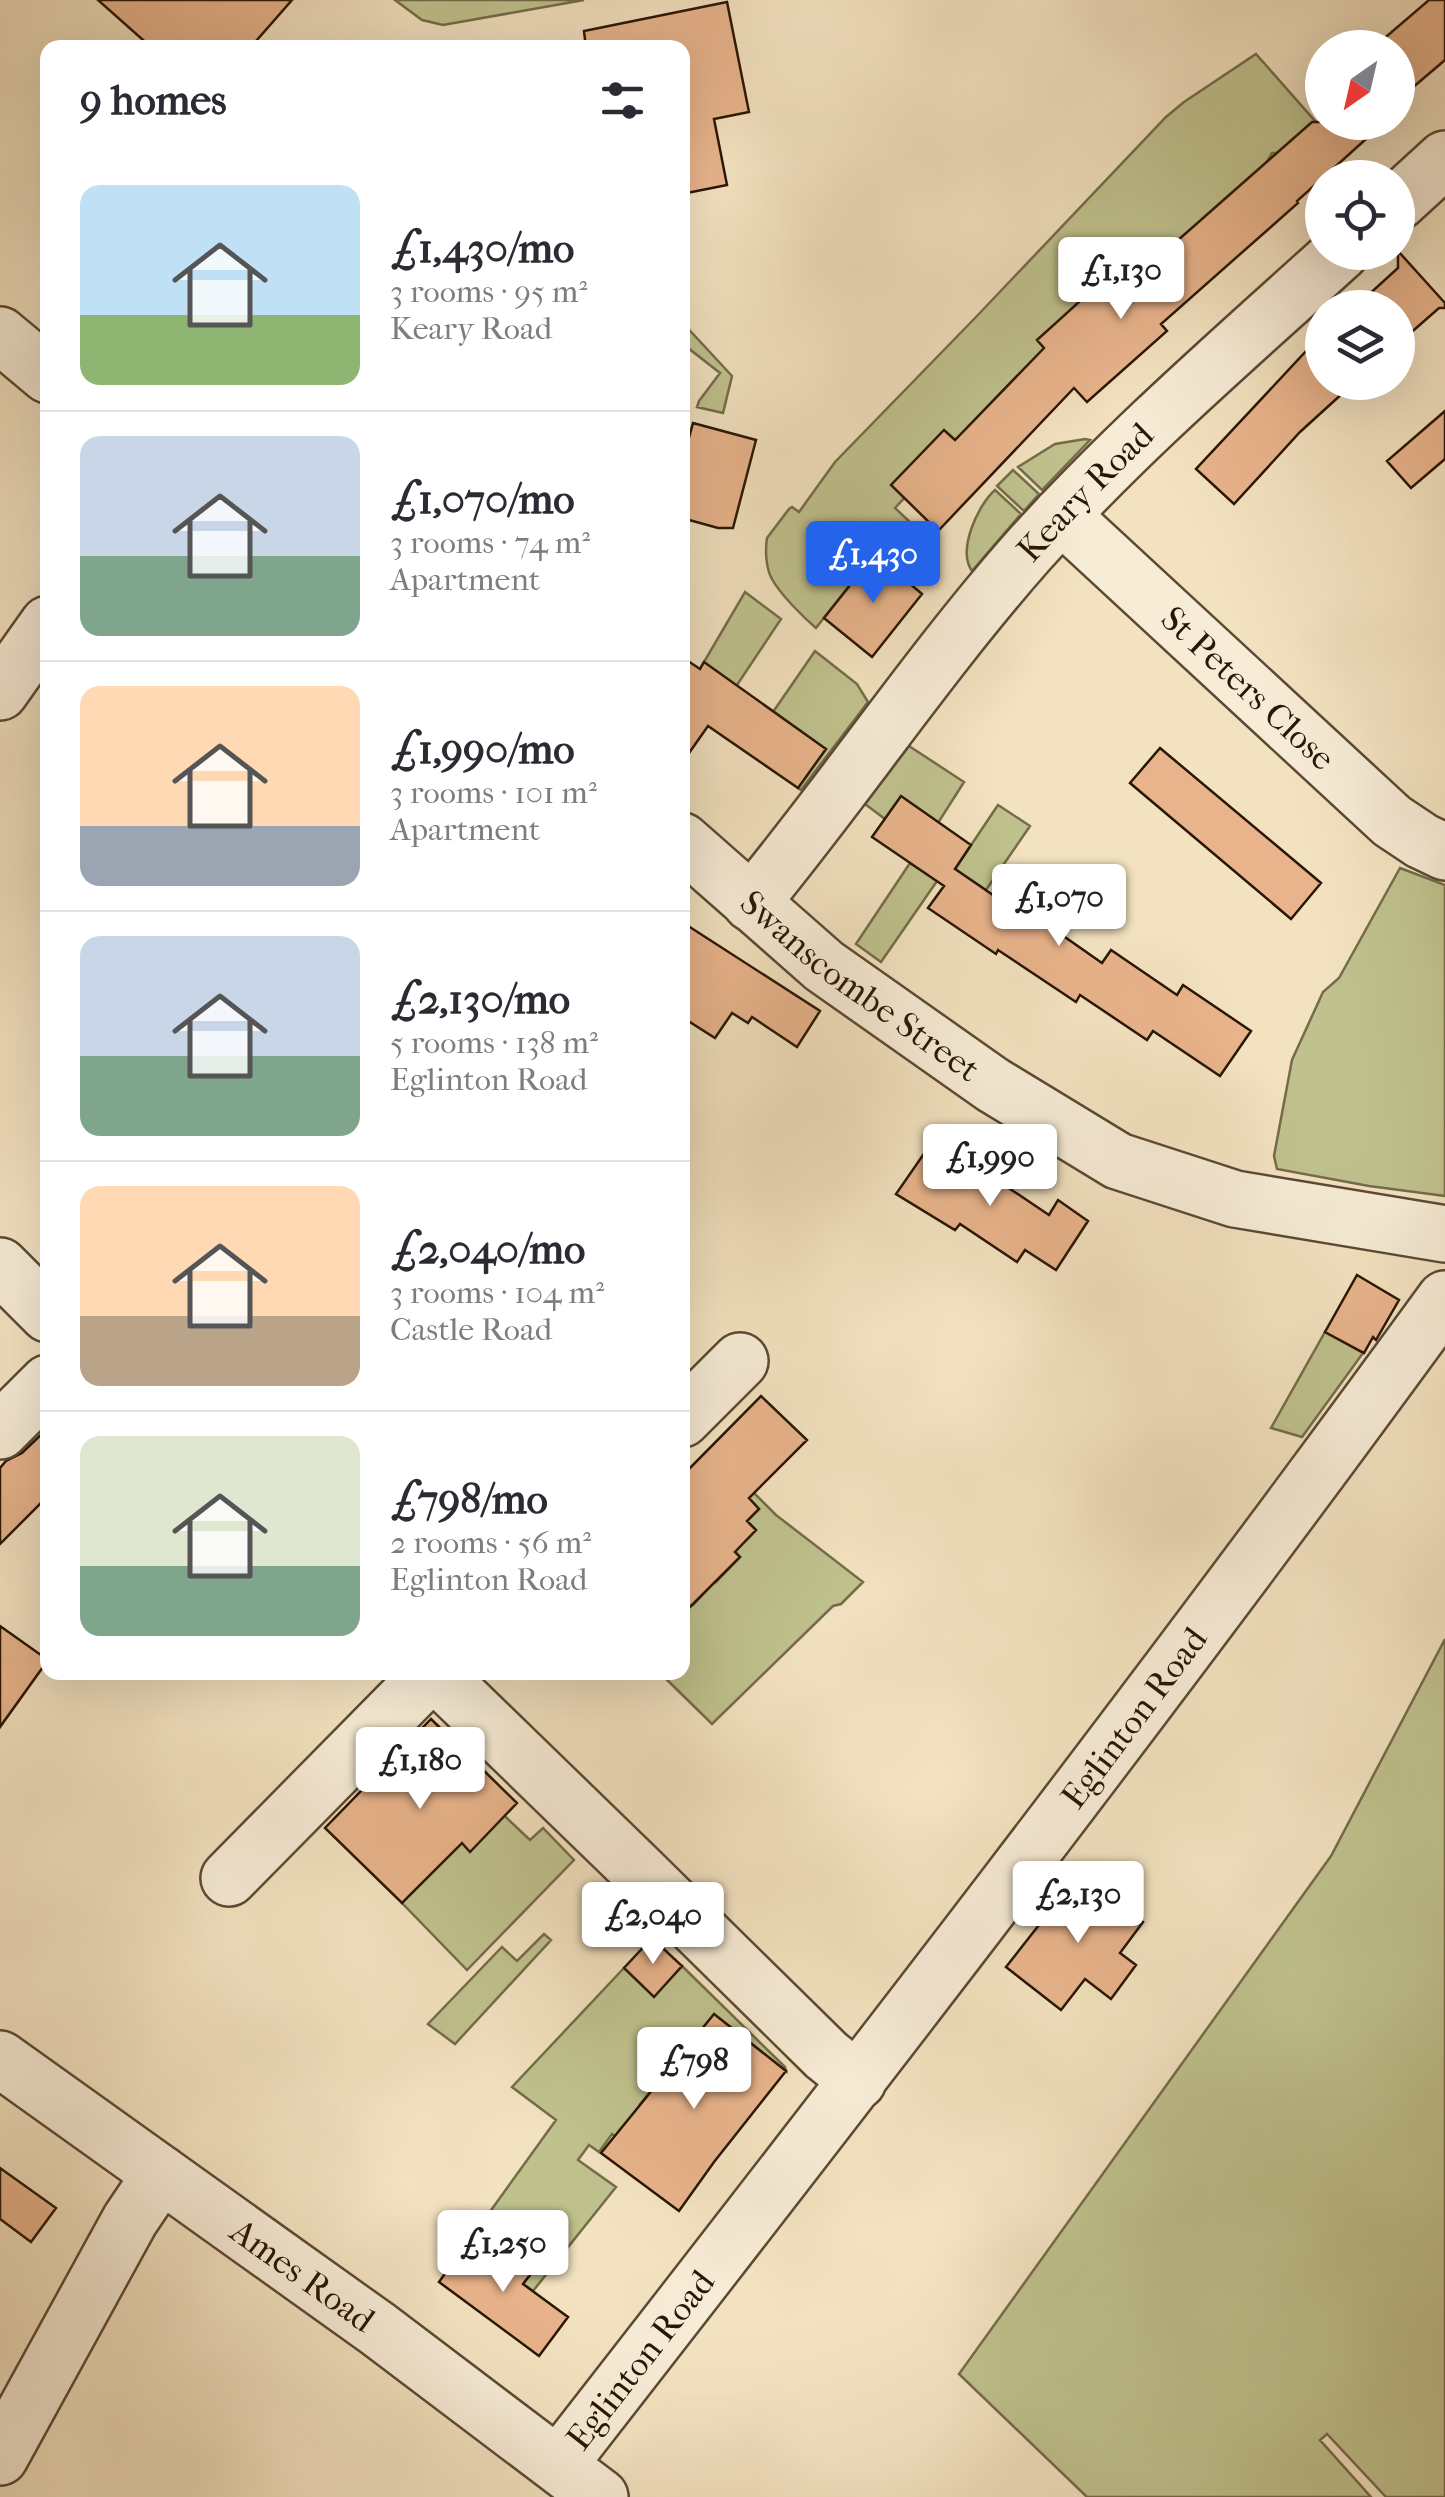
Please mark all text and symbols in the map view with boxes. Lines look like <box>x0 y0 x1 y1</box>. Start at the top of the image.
north arrow <box>1305 30 1415 140</box>
map controls <box>1305 30 1415 400</box>
icon: filters <box>595 73 650 128</box>
text: 9 homes <box>80 76 227 125</box>
button: locate <box>1305 160 1415 270</box>
text: £1,430/mo <box>390 224 574 273</box>
icon: home <box>160 225 280 345</box>
pin: £1,130 <box>1040 237 1202 322</box>
text: £1,130 <box>1080 251 1162 288</box>
text: 3 rooms · 95 m² <box>390 273 587 310</box>
button: layers <box>1305 290 1415 400</box>
text: Keary Road <box>390 310 552 347</box>
street label: Keary Road <box>1008 414 1162 570</box>
text: £1,070/mo <box>390 475 574 524</box>
icon: home <box>160 476 280 596</box>
pin: £1,430 <box>792 521 954 606</box>
text: 3 rooms · 74 m² <box>390 524 590 561</box>
text: £1,430 <box>828 535 918 572</box>
text: Apartment <box>390 561 540 598</box>
street label: St Peters Close <box>1153 598 1344 778</box>
text: £1,990/mo <box>390 725 574 774</box>
icon: home <box>160 726 280 846</box>
text: 3 rooms · 101 m² <box>390 774 597 811</box>
text: Apartment <box>390 811 540 848</box>
pin: £1,070 <box>978 864 1140 949</box>
text: £1,070 <box>1014 878 1104 915</box>
street label: Swanscombe Street <box>732 882 988 1090</box>
text: £2,130/mo <box>390 975 570 1024</box>
icon: home <box>160 976 280 1096</box>
text: 5 rooms · 138 m² <box>390 1024 598 1061</box>
text: Eglinton Road <box>390 1061 587 1098</box>
pin: £1,990 <box>909 1124 1071 1209</box>
text: £1,990 <box>945 1138 1035 1175</box>
text: £2,040/mo <box>390 1225 585 1274</box>
icon: home <box>160 1226 280 1346</box>
text: 3 rooms · 104 m² <box>390 1274 604 1311</box>
text: Castle Road <box>390 1311 552 1348</box>
text: £798/mo <box>390 1475 548 1524</box>
icon: home <box>160 1476 280 1596</box>
text: 2 rooms · 56 m² <box>390 1524 591 1561</box>
text: Eglinton Road <box>390 1561 587 1598</box>
street label: Eglinton Road <box>1052 1618 1216 1816</box>
pin: £1,180 <box>339 1727 501 1812</box>
text: £1,180 <box>378 1741 462 1778</box>
pin: £2,130 <box>997 1861 1159 1946</box>
text: £2,130 <box>1035 1875 1121 1912</box>
pin: £2,040 <box>572 1882 734 1967</box>
text: £2,040 <box>604 1896 702 1933</box>
pin: £798 <box>635 2027 753 2112</box>
text: £798 <box>659 2041 729 2078</box>
street label: Ames Road <box>221 2209 383 2341</box>
pin: £1,250 <box>422 2210 584 2295</box>
text: £1,250 <box>459 2224 547 2261</box>
street label: Eglinton Road <box>558 2261 723 2458</box>

